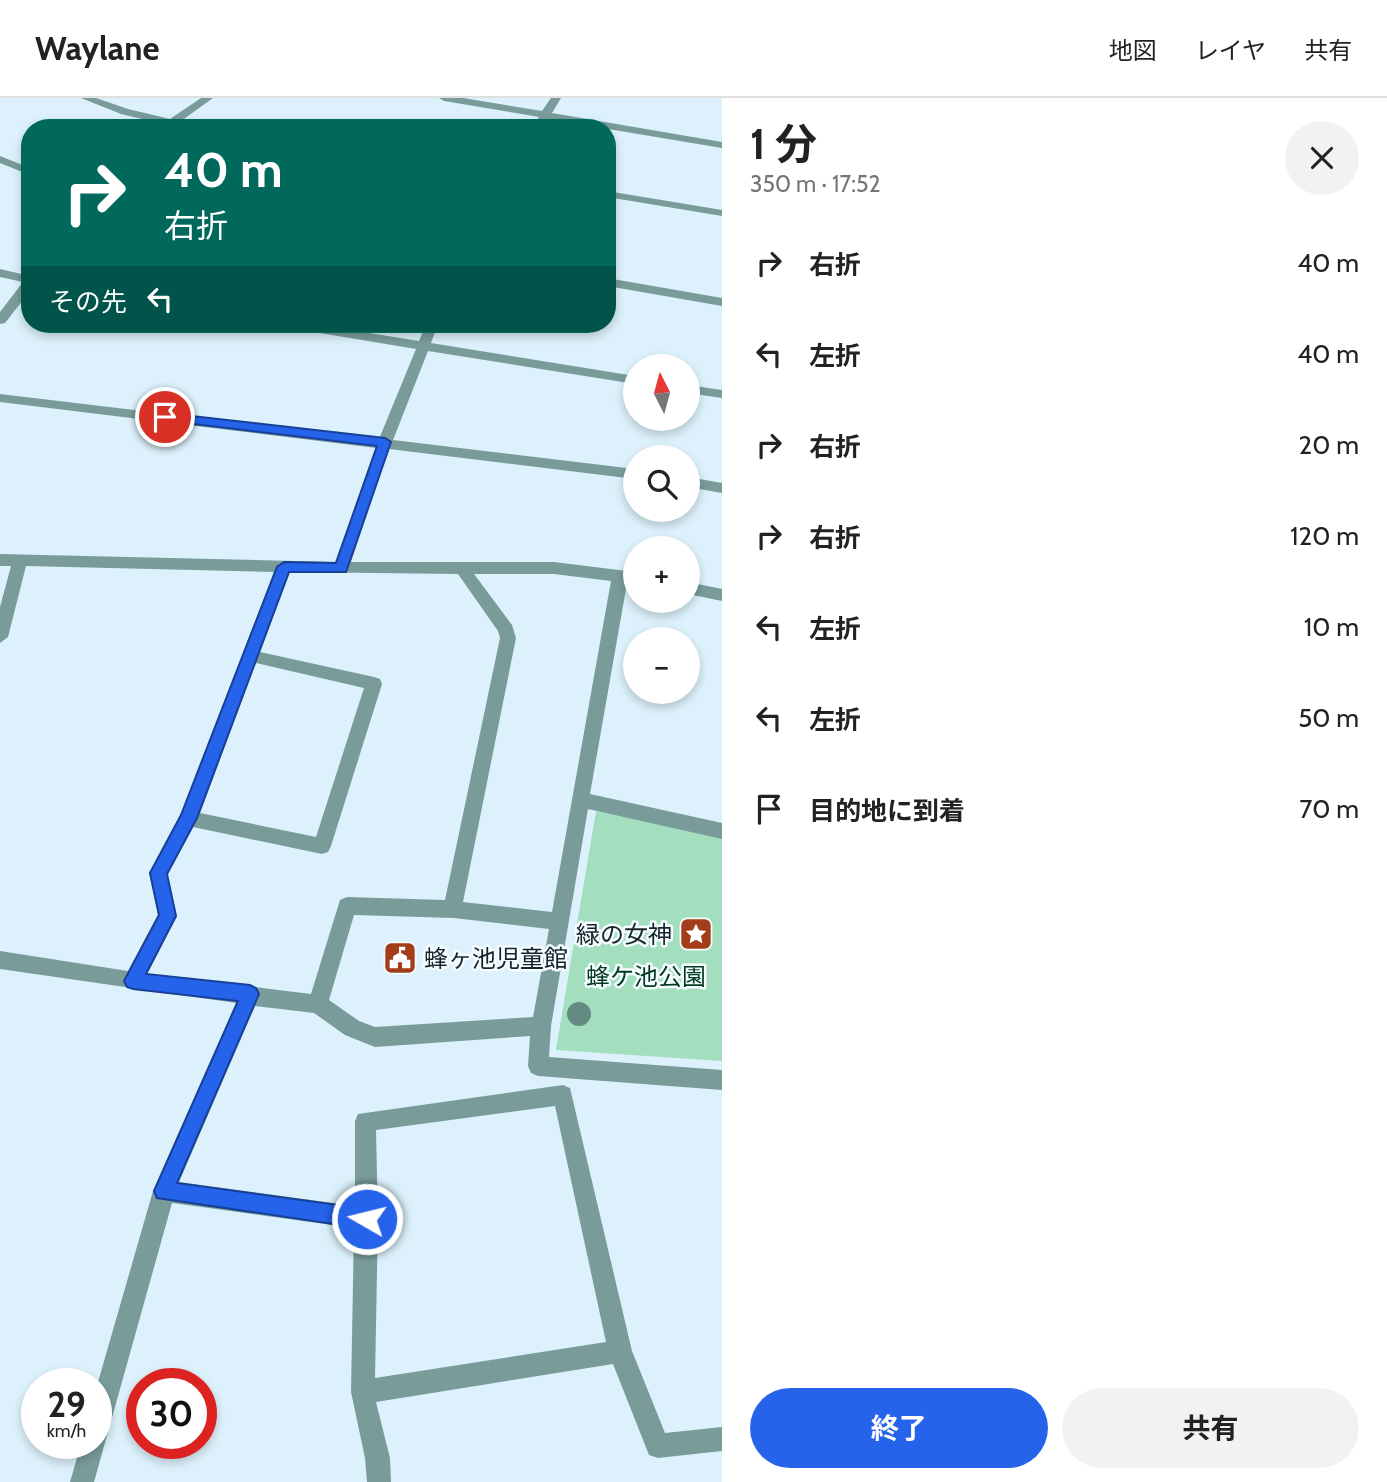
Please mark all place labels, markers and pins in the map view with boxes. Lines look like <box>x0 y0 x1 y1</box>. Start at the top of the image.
pin <box>135 387 195 447</box>
place icon: 緑の女神 <box>677 915 715 953</box>
place label: 緑の女神 <box>576 920 672 949</box>
public building icon: 蜂ヶ池児童館 <box>381 939 419 977</box>
place label: 蜂ヶ池児童館 <box>424 944 568 973</box>

